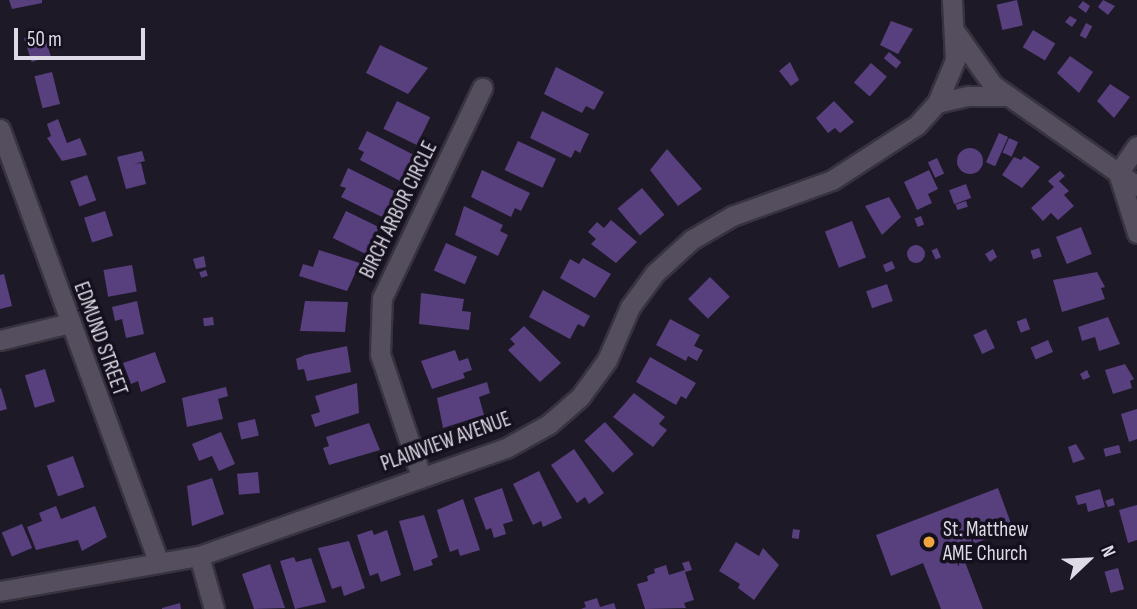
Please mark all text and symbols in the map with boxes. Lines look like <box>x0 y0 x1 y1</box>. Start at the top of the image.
scale bar <box>18 14 149 58</box>
text: 50 m <box>27 27 62 52</box>
street label: BIRCH ARBOR CIRCLE <box>355 137 443 283</box>
street label: EDMUND STREET <box>68 279 132 399</box>
street label: PLAINVIEW AVENUE <box>378 407 514 477</box>
place label: St. Matthew AME Church <box>943 517 1028 567</box>
north arrow <box>1053 525 1123 595</box>
marker: St. Matthew AME Church <box>921 534 937 550</box>
text: N <box>1095 542 1120 561</box>

